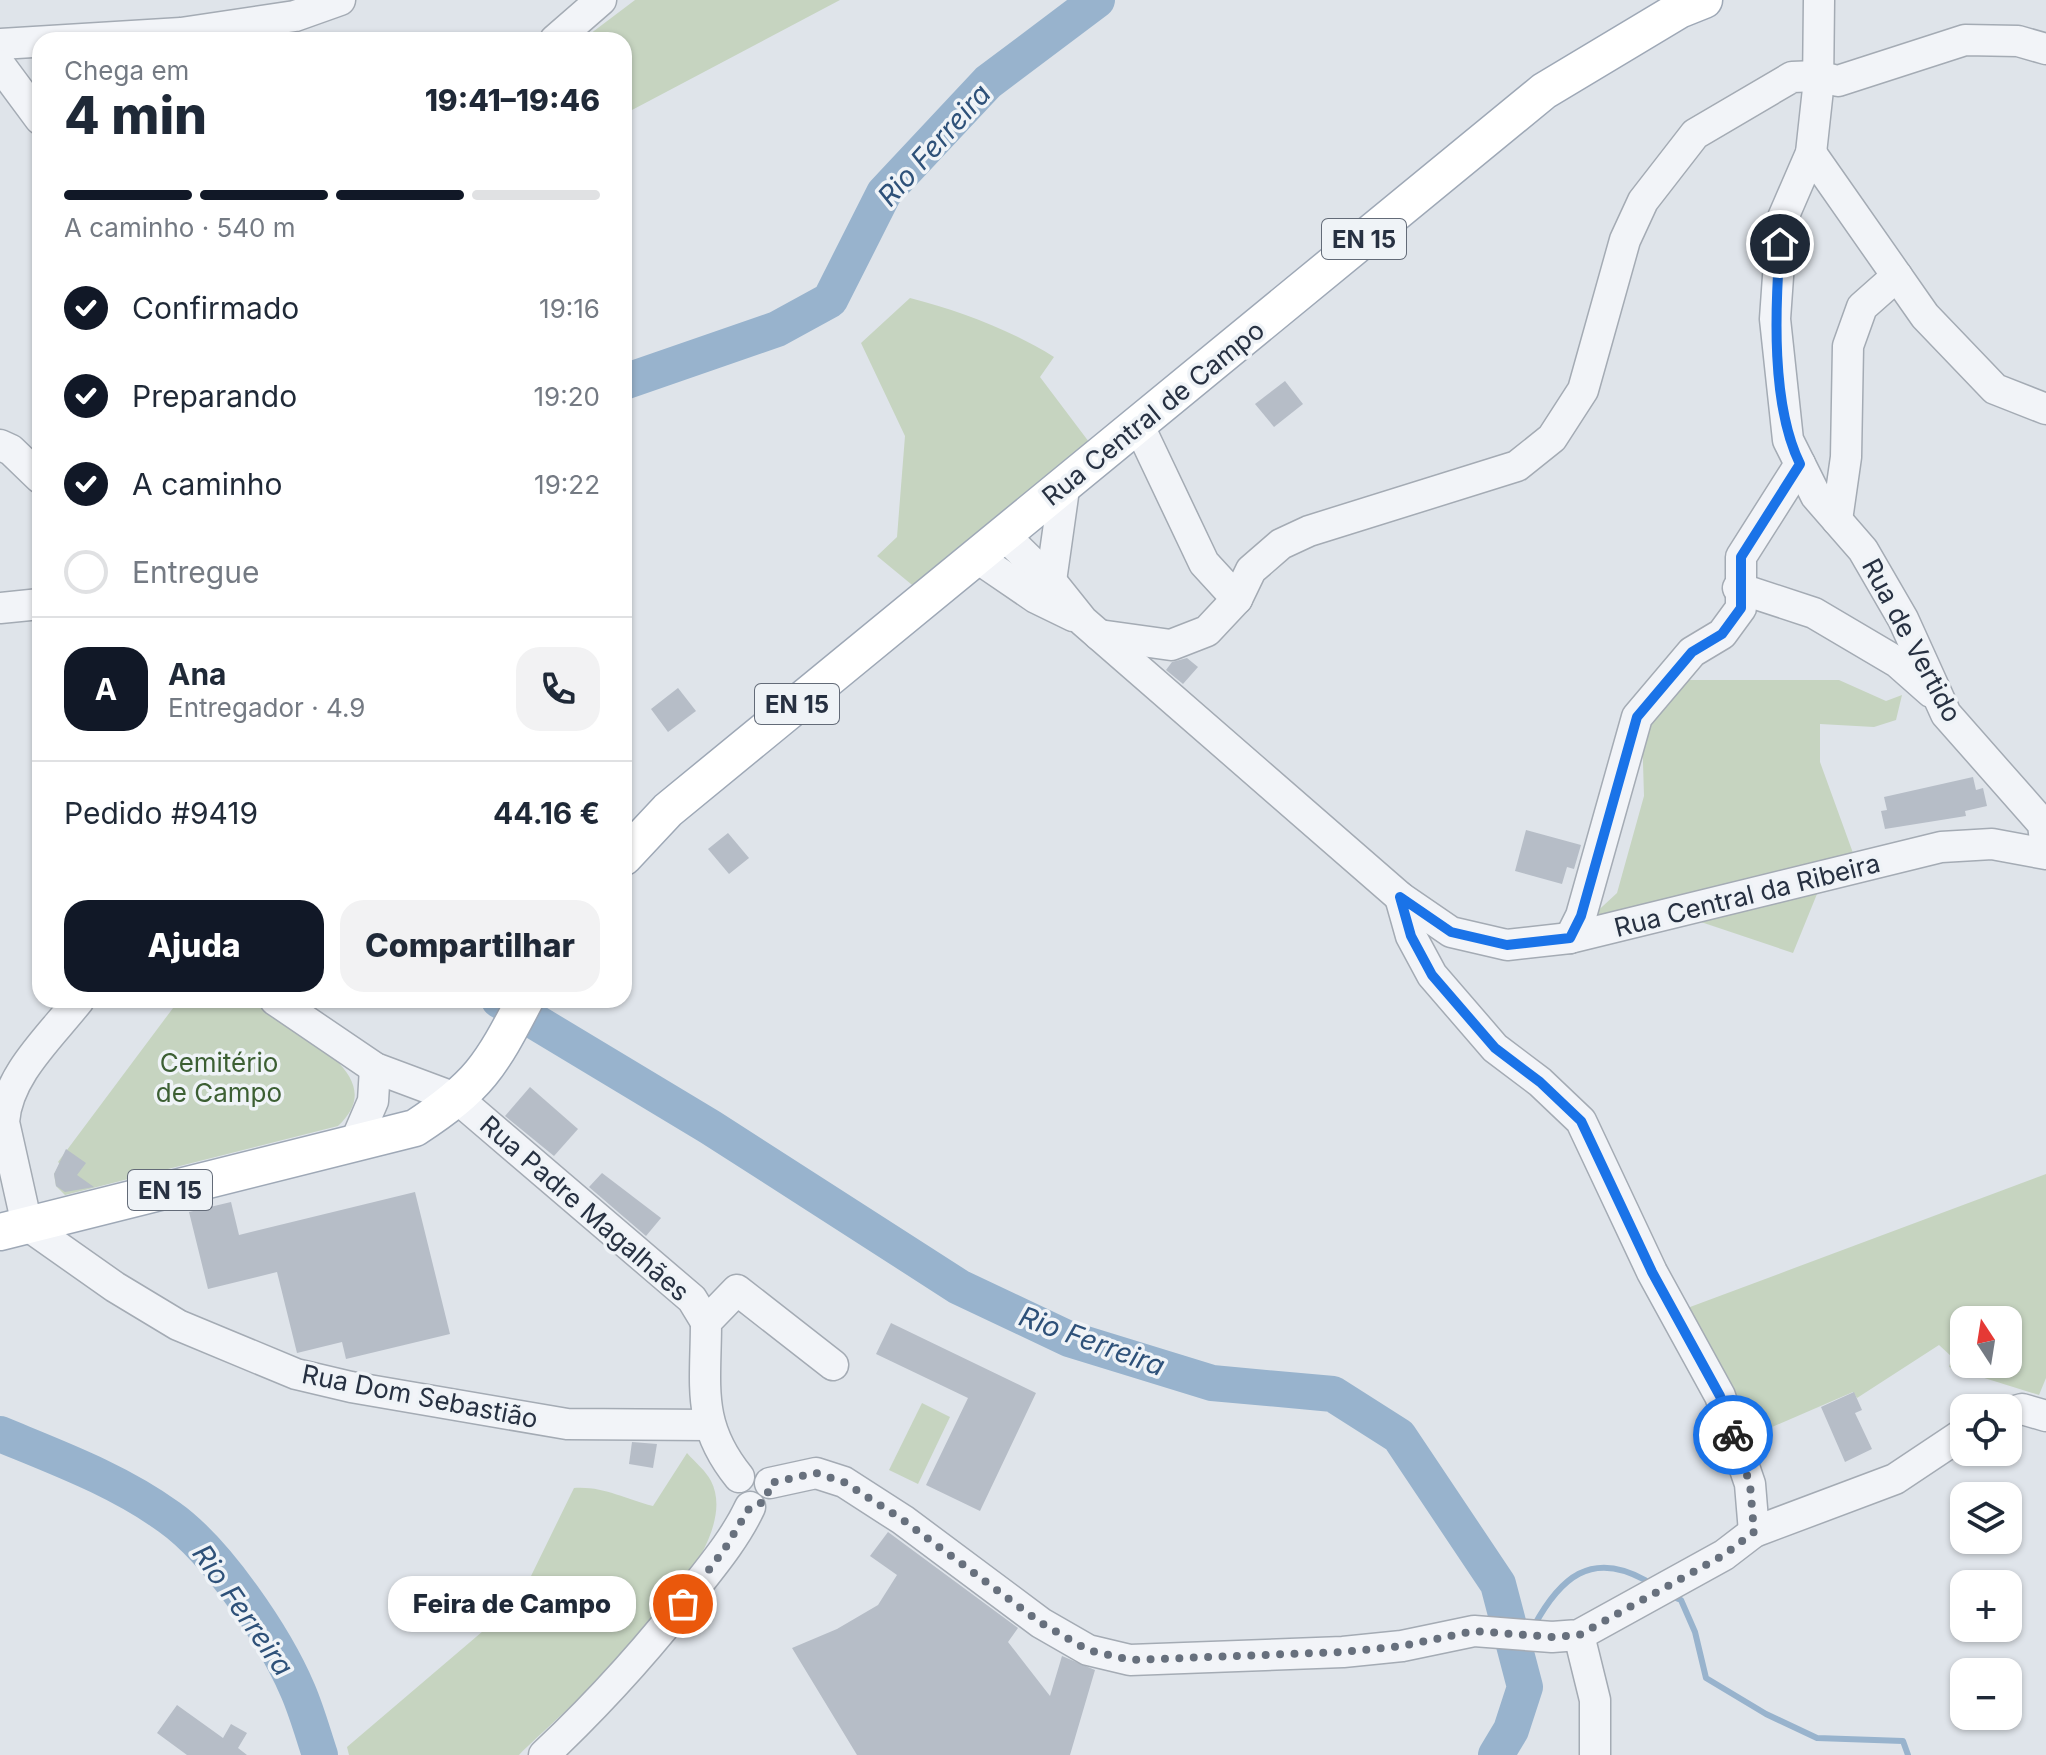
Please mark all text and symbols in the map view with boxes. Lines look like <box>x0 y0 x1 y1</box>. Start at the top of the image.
text: Chega em <box>64 55 189 86</box>
water label: Rio Ferreira <box>870 77 998 213</box>
text: 19:41–19:46 <box>425 82 600 118</box>
text: 4 min <box>64 84 207 147</box>
pin <box>1746 210 1814 278</box>
text: A caminho · 540 m <box>64 212 296 243</box>
road number: EN 15 <box>1322 219 1406 259</box>
icon: home <box>1758 222 1802 266</box>
icon: check <box>64 286 108 330</box>
text: Confirmado <box>132 290 299 326</box>
text: 19:16 <box>539 293 600 324</box>
street label: Rua Central de Campo <box>1036 314 1270 512</box>
icon: check <box>64 374 108 418</box>
text: Preparando <box>132 378 297 414</box>
text: 19:20 <box>534 381 600 412</box>
icon: check <box>64 462 108 506</box>
text: A caminho <box>132 466 282 502</box>
text: 19:22 <box>534 469 600 500</box>
street label: Rua de Vertido <box>1856 553 1968 727</box>
text: Entregue <box>132 554 260 590</box>
button: phone <box>516 647 600 731</box>
text: Ana <box>168 656 227 692</box>
text: A <box>95 671 117 707</box>
road number: EN 15 <box>755 684 839 724</box>
text: Entregador · 4.9 <box>168 692 365 723</box>
text: Pedido #9419 <box>64 795 258 831</box>
text: 44.16 € <box>493 795 600 831</box>
street label: Rua Central da Ribeira <box>1611 847 1883 943</box>
button: Ajuda <box>64 900 324 992</box>
button: Compartilhar <box>340 900 600 992</box>
park label: Cemitério de Campo <box>156 1047 282 1108</box>
street label: Rua Padre Magalhães <box>474 1109 696 1307</box>
road number: EN 15 <box>128 1170 212 1210</box>
water label: Rio Ferreira <box>1015 1299 1169 1383</box>
north arrow <box>1950 1306 2022 1378</box>
map controls <box>1950 1306 2022 1730</box>
street label: Rua Dom Sebastião <box>299 1358 541 1434</box>
button: locate <box>1950 1394 2022 1466</box>
courier <box>1693 1395 1773 1475</box>
icon: bike <box>1711 1413 1755 1457</box>
button: layers <box>1950 1482 2022 1554</box>
water label: Rio Ferreira <box>185 1538 301 1682</box>
pin <box>649 1570 717 1638</box>
button: + <box>1950 1570 2022 1642</box>
callout: Feira de Campo <box>387 1576 635 1632</box>
icon: bag <box>661 1582 705 1626</box>
text: Feira de Campo <box>413 1588 611 1619</box>
button: − <box>1950 1658 2022 1730</box>

